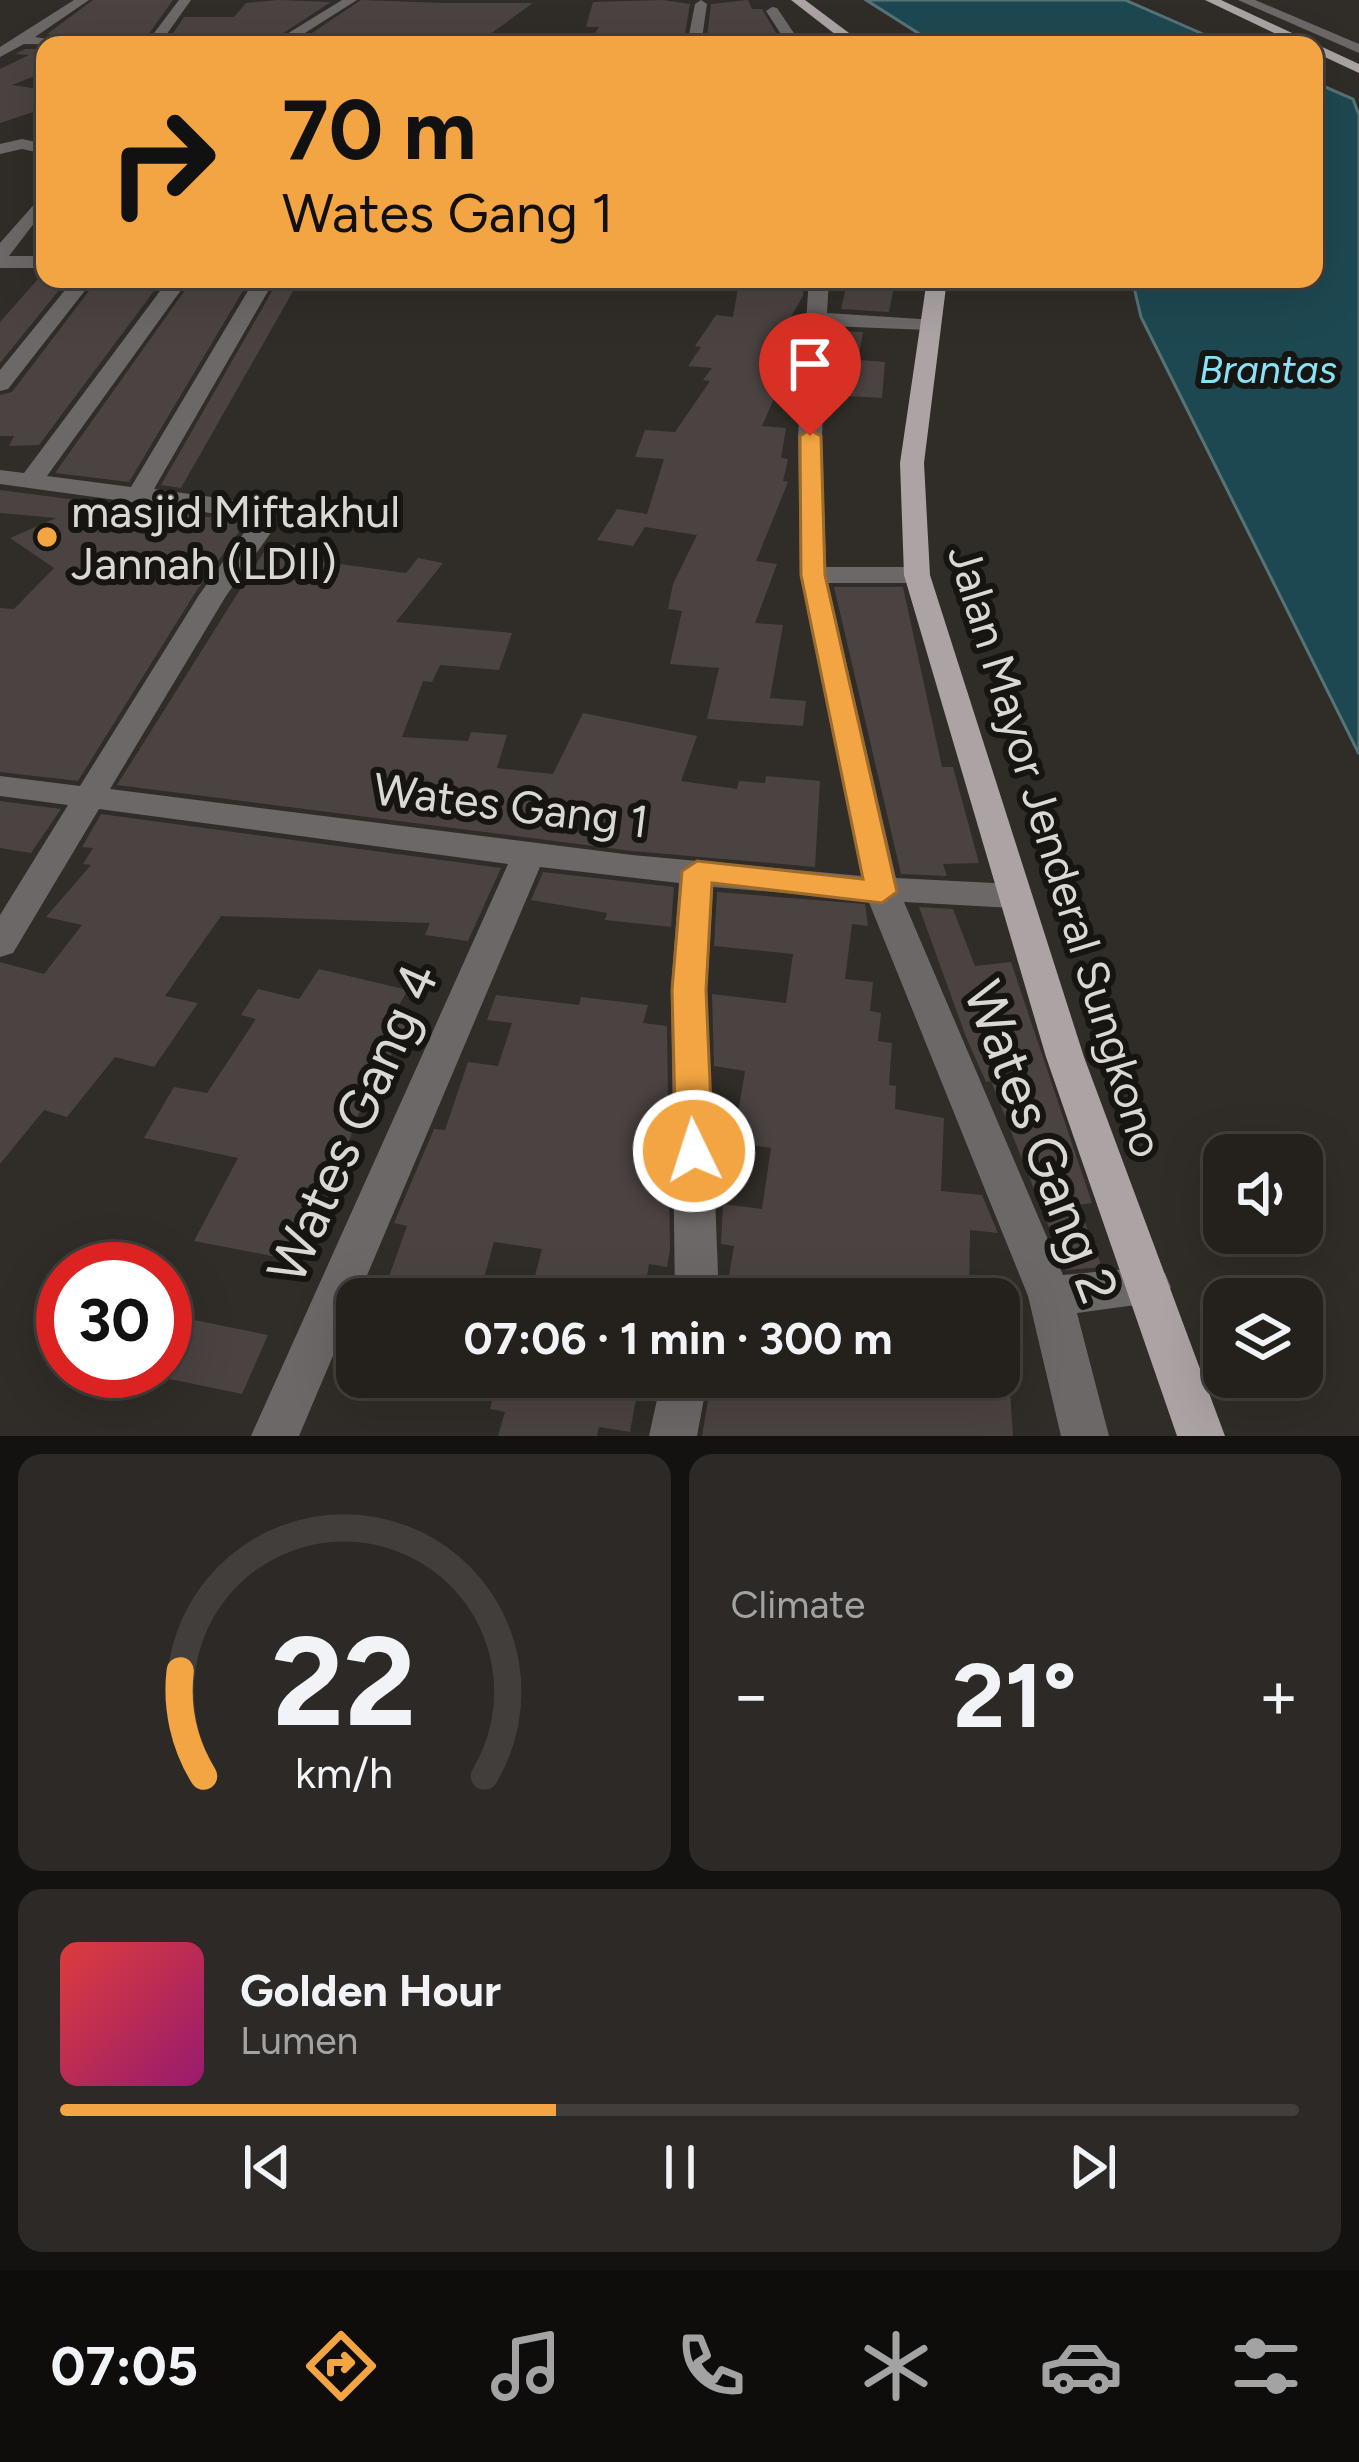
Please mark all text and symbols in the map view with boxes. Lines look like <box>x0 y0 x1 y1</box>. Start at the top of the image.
text: 70 m <box>282 79 476 180</box>
icon: right <box>84 84 240 240</box>
text: Wates Gang 1 <box>282 181 614 246</box>
pin <box>759 313 861 436</box>
icon: arrive <box>777 331 843 397</box>
water label: Brantas <box>1199 346 1337 393</box>
place label: masjid Miftakhul Jannah (LDII) <box>71 484 400 590</box>
marker: masjid Miftakhul Jannah (LDII) <box>34 524 60 550</box>
street label: Jalan Mayor Jenderal Sungkono <box>937 538 1175 1164</box>
street label: Wates Gang 1 <box>371 761 651 849</box>
street label: Wates Gang 4 <box>254 953 452 1293</box>
street label: Wates Gang 2 <box>950 972 1132 1312</box>
position arrow <box>631 1088 757 1214</box>
map controls <box>1203 1134 1323 1398</box>
button: sound <box>1203 1134 1323 1254</box>
speed limit sign: 30 <box>36 1242 192 1398</box>
button: layers <box>1203 1278 1323 1398</box>
text: 07:06 · 1 min · 300 m <box>464 1311 892 1365</box>
text: Climate <box>731 1581 865 1628</box>
text: 22 <box>272 1606 417 1756</box>
text: 21° <box>953 1641 1077 1750</box>
text: − <box>731 1655 772 1735</box>
text: + <box>1258 1655 1299 1735</box>
text: km/h <box>295 1746 393 1798</box>
text: Golden Hour <box>240 1963 501 2017</box>
text: Lumen <box>240 2017 358 2064</box>
icon: previous <box>234 2134 300 2200</box>
icon: pause <box>647 2134 713 2200</box>
icon: next <box>1060 2134 1126 2200</box>
icon: directions <box>299 2324 383 2408</box>
icon: music <box>484 2324 568 2408</box>
icon: phone <box>669 2324 753 2408</box>
icon: climate <box>854 2324 938 2408</box>
icon: car <box>1039 2324 1123 2408</box>
icon: filters <box>1224 2324 1308 2408</box>
text: 07:05 <box>51 2334 198 2399</box>

